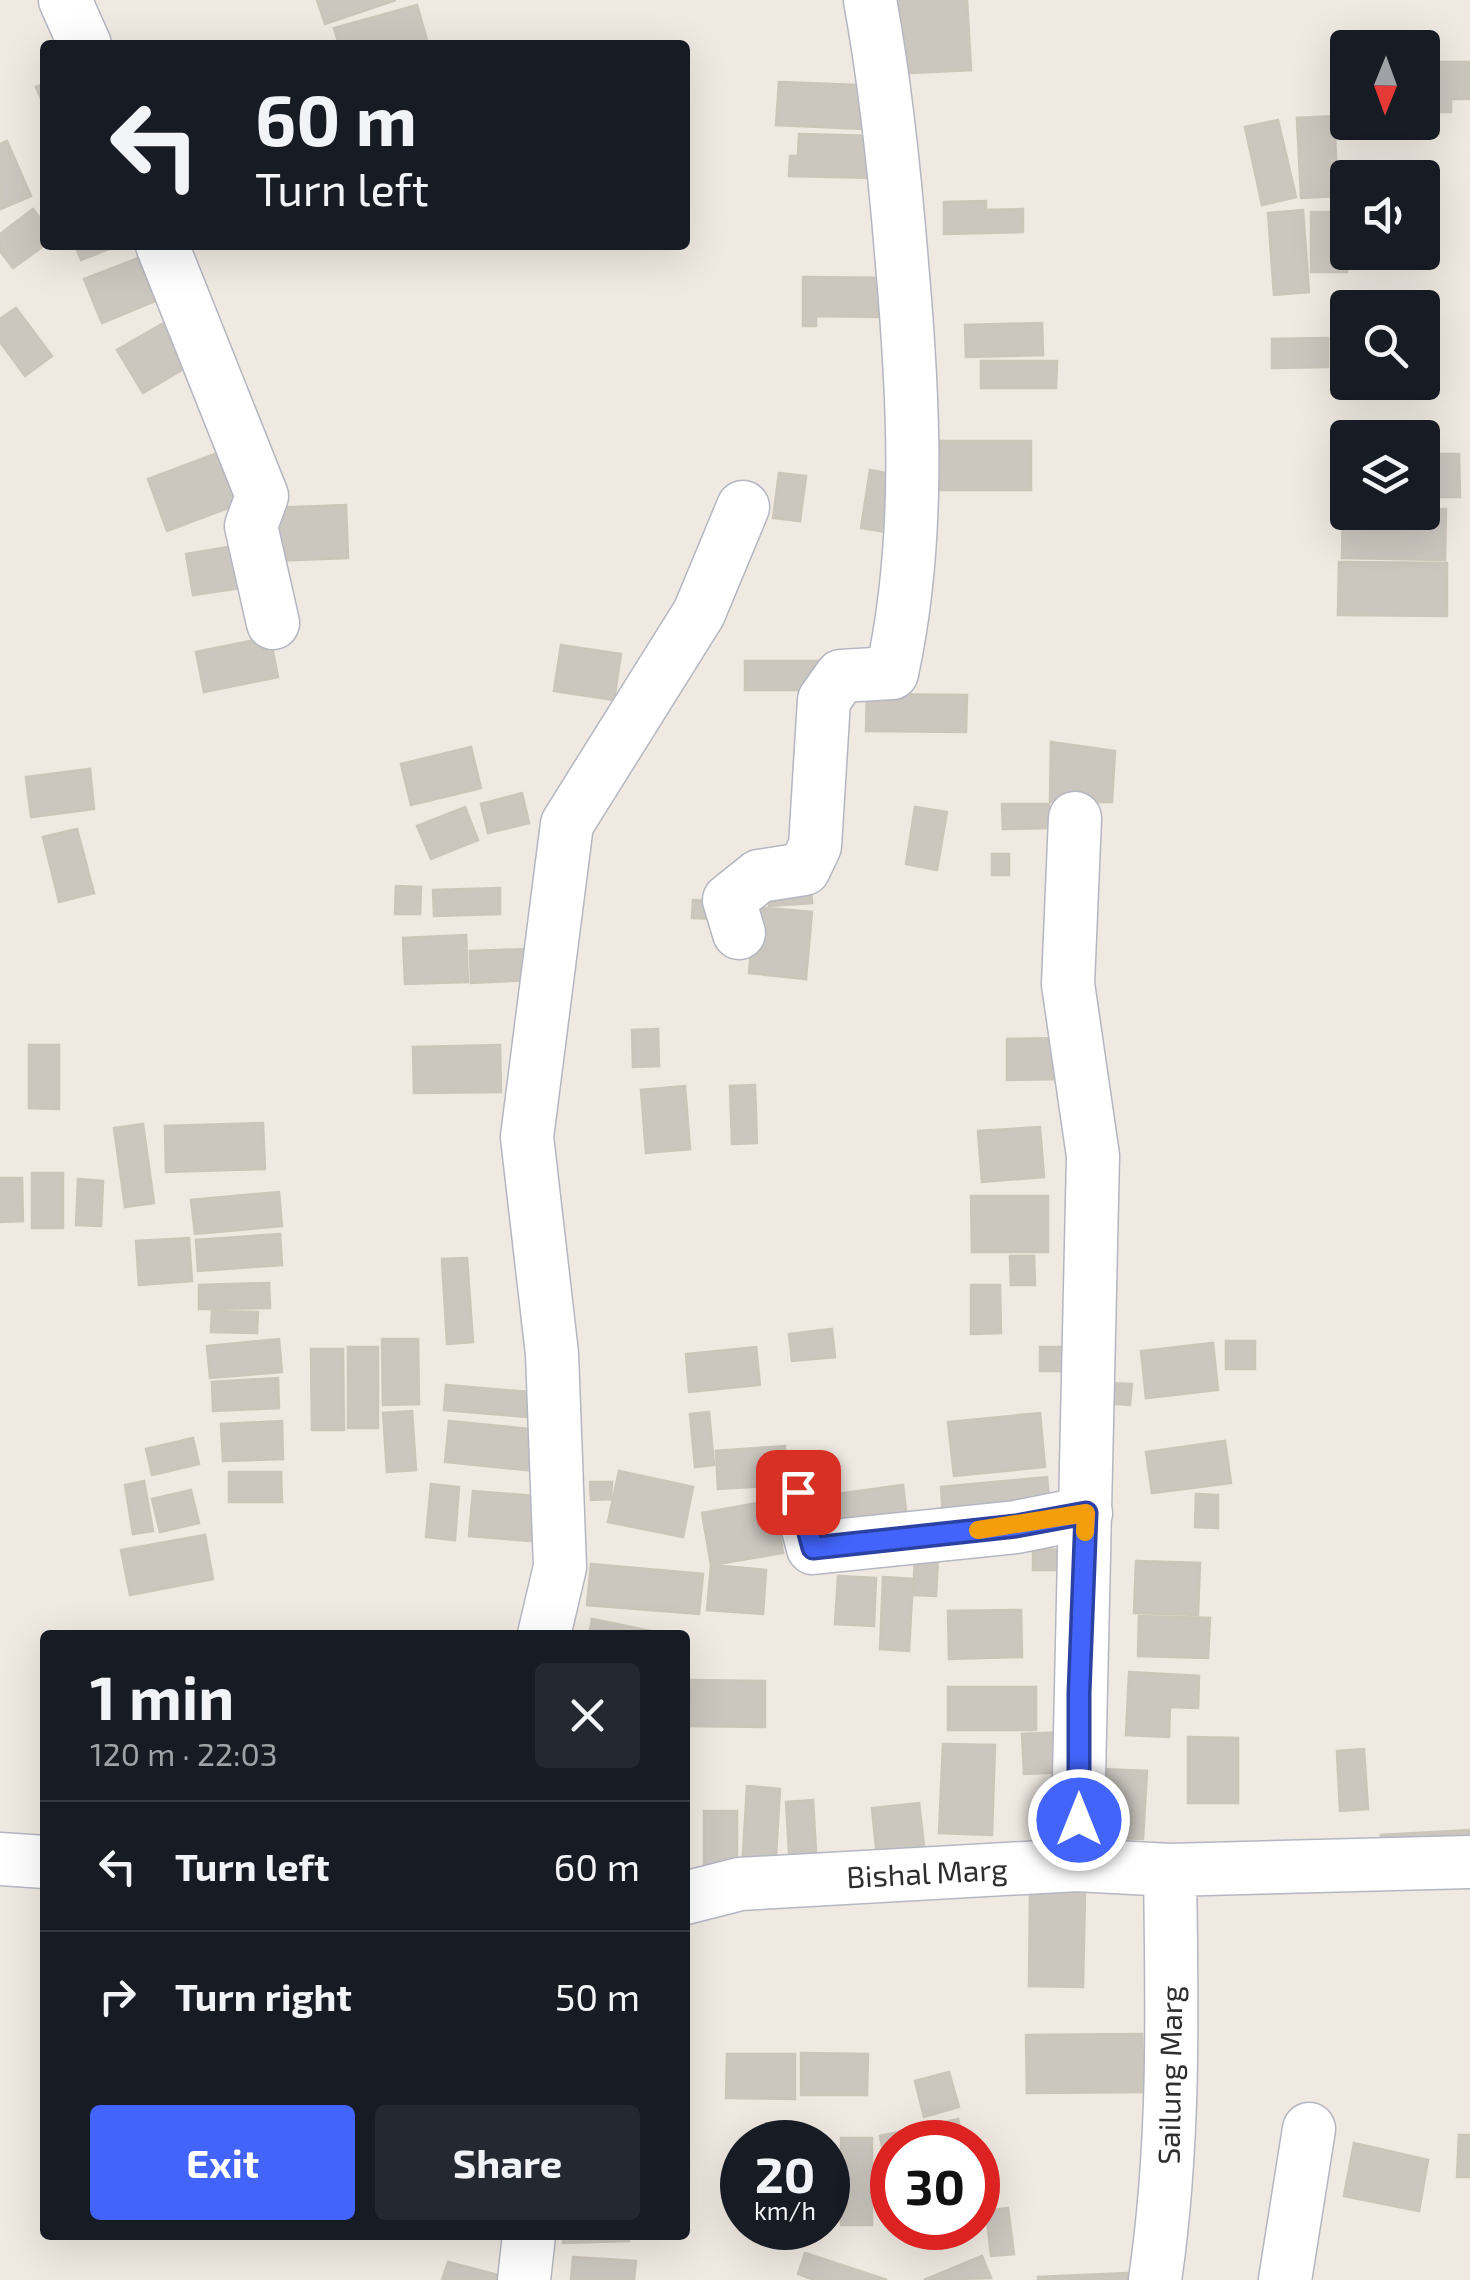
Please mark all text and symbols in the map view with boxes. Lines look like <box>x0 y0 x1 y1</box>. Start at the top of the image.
north arrow <box>1330 30 1440 140</box>
map controls <box>1330 30 1440 530</box>
text: 60 m <box>255 76 417 160</box>
icon: left <box>90 80 220 210</box>
button: sound <box>1330 160 1440 270</box>
text: Turn left <box>255 161 429 215</box>
button: search <box>1330 290 1440 400</box>
button: layers <box>1330 420 1440 530</box>
pin <box>756 1450 841 1535</box>
icon: arrive <box>771 1465 826 1520</box>
text: 1 min <box>90 1660 234 1732</box>
button: close <box>535 1663 640 1768</box>
text: 120 m · 22:03 <box>90 1734 278 1772</box>
position arrow <box>1027 1768 1131 1872</box>
icon: left <box>90 1839 145 1894</box>
text: Turn left <box>175 1843 330 1889</box>
text: 60 m <box>554 1843 640 1889</box>
street label: Bishal Marg <box>845 1850 1009 1894</box>
icon: right <box>90 1969 145 2024</box>
text: Turn right <box>175 1973 352 2019</box>
text: 50 m <box>555 1973 640 2019</box>
street label: Sailung Marg <box>1149 1985 1189 2165</box>
button: Exit <box>90 2105 355 2220</box>
button: Share <box>375 2105 640 2220</box>
speed limit sign: 30 <box>870 2120 1000 2250</box>
text: 20 <box>755 2143 815 2203</box>
text: km/h <box>754 2195 816 2225</box>

